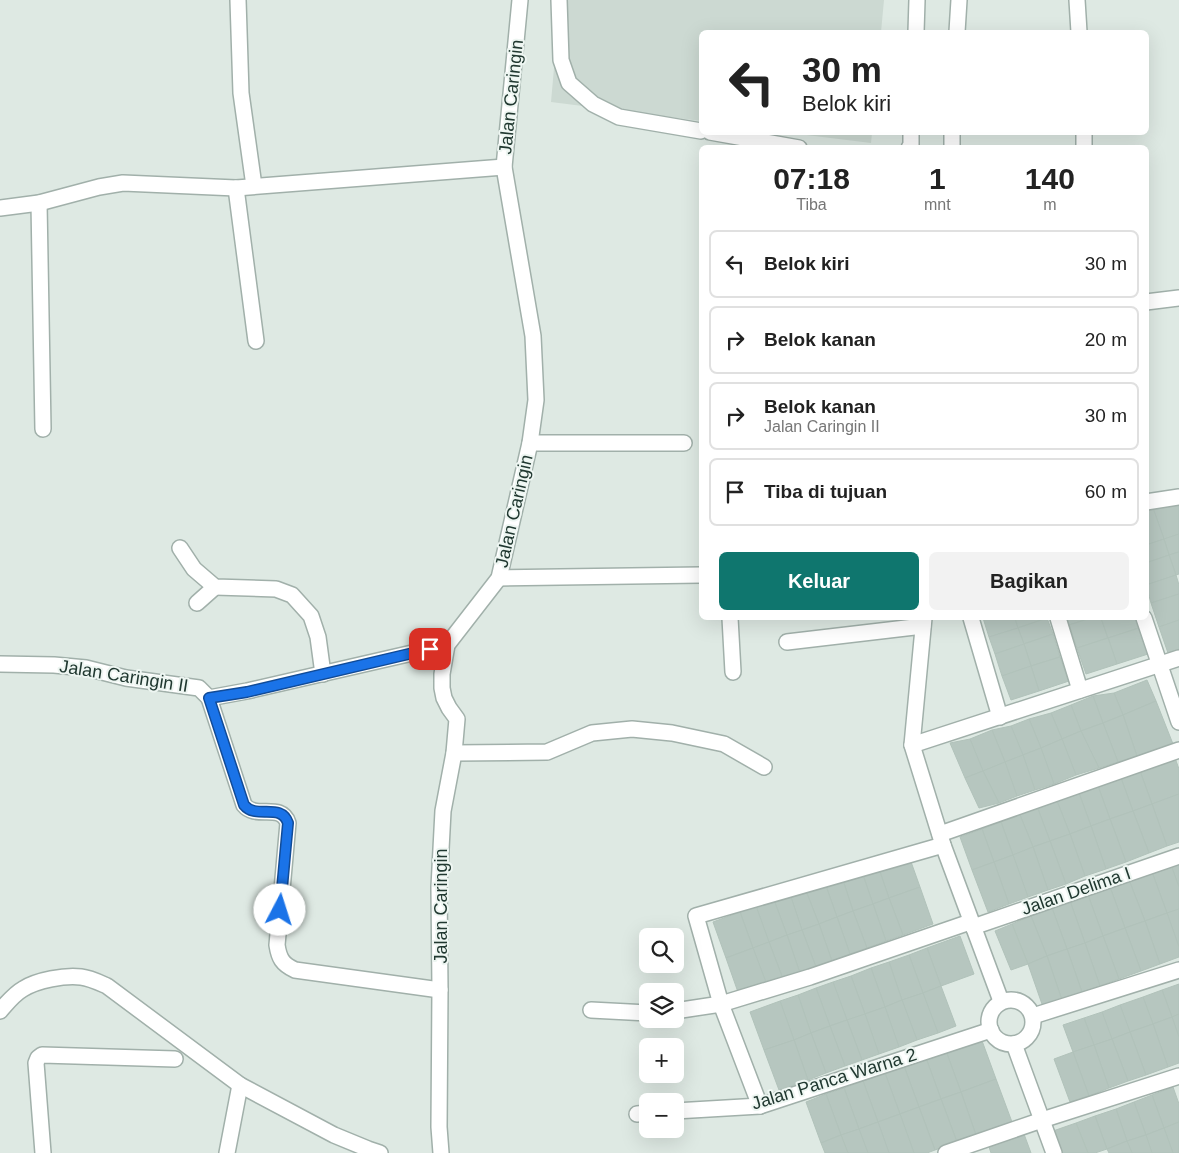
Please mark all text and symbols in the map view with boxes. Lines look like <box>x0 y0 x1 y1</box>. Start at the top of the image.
street label: Jalan Caringin <box>495 39 527 155</box>
icon: left <box>719 50 784 115</box>
text: 30 m <box>802 50 882 89</box>
text: Belok kiri <box>802 91 891 116</box>
text: 07:18 <box>773 162 850 195</box>
text: 1 <box>929 162 946 195</box>
text: 140 <box>1025 162 1075 195</box>
text: Tiba <box>796 196 827 213</box>
text: mnt <box>924 196 951 213</box>
text: m <box>1043 196 1056 213</box>
icon: left <box>721 250 749 278</box>
text: Belok kiri <box>764 253 850 274</box>
text: 30 m <box>1085 253 1127 274</box>
icon: right <box>721 326 749 354</box>
text: Belok kanan <box>764 329 876 350</box>
text: 20 m <box>1085 329 1127 350</box>
text: Belok kanan <box>764 396 876 417</box>
icon: right <box>721 402 749 430</box>
text: 30 m <box>1085 405 1127 426</box>
text: Jalan Caringin II <box>764 418 880 435</box>
street label: Jalan Caringin <box>491 453 537 569</box>
icon: arrive <box>721 478 749 506</box>
text: Tiba di tujuan <box>764 481 887 502</box>
text: 60 m <box>1085 481 1127 502</box>
button: Keluar <box>719 552 919 610</box>
button: Bagikan <box>929 552 1129 610</box>
pin <box>409 628 451 670</box>
icon: arrive <box>416 635 444 663</box>
street label: Jalan Caringin II <box>58 656 190 696</box>
street label: Jalan Caringin <box>431 848 451 964</box>
street label: Jalan Delima I <box>1019 863 1133 919</box>
position arrow <box>253 883 305 935</box>
map controls <box>639 928 684 1138</box>
button: search <box>639 928 684 973</box>
button: layers <box>639 983 684 1028</box>
button: + <box>639 1038 684 1083</box>
street label: Jalan Panca Warna 2 <box>749 1044 919 1114</box>
button: − <box>639 1093 684 1138</box>

